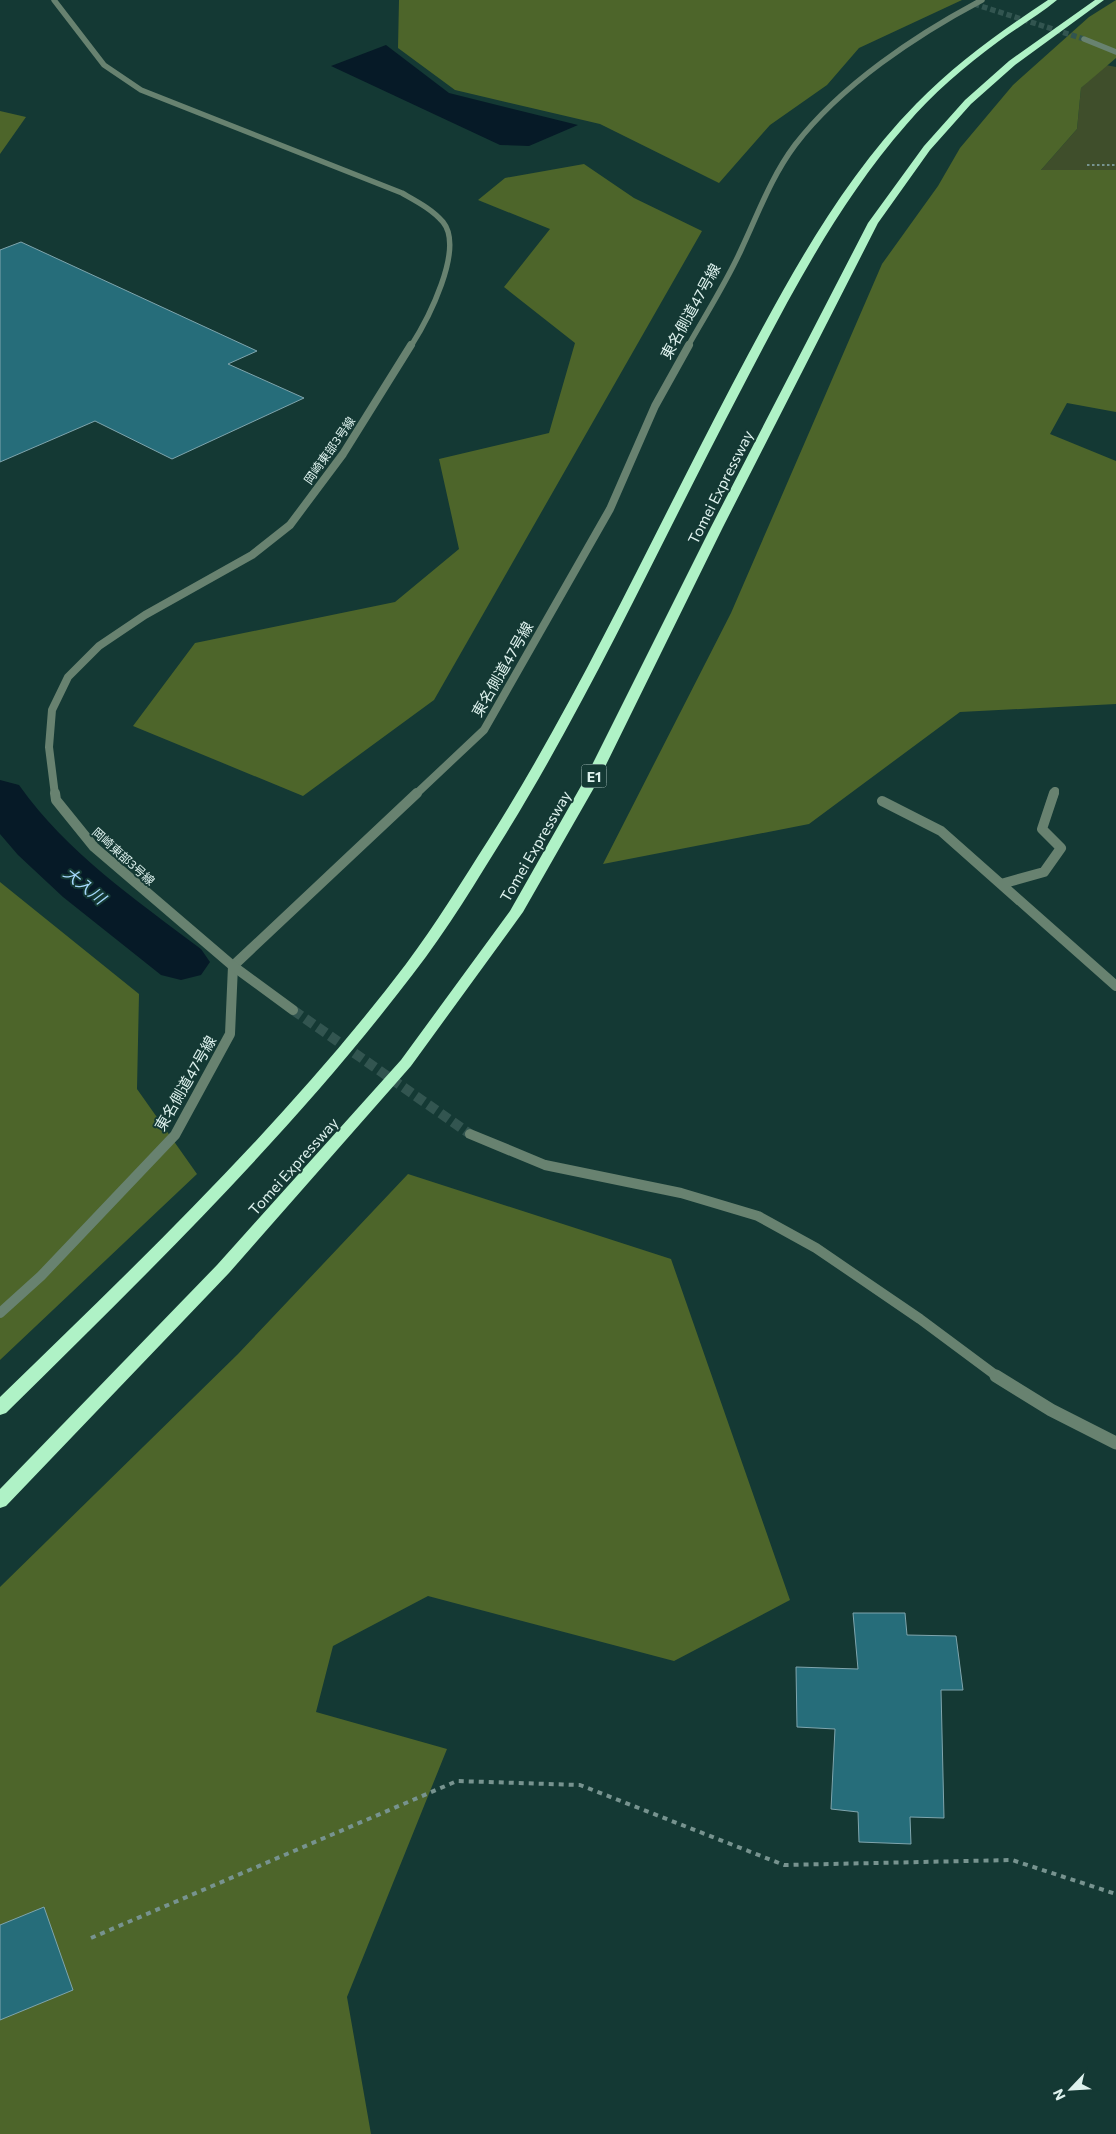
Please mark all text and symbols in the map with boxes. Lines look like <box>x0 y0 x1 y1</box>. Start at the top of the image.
street label: 東名側道47号線 <box>656 260 724 362</box>
street label: 岡崎東部3号線 <box>301 414 357 486</box>
street label: Tomei Expressway <box>684 427 757 547</box>
street label: 東名側道47号線 <box>468 618 536 720</box>
road number: E1 <box>582 764 606 788</box>
street label: Tomei Expressway <box>496 787 574 905</box>
street label: 岡崎東部3号線 <box>90 824 158 888</box>
water label: 大入川 <box>60 863 111 909</box>
street label: 東名側道47号線 <box>151 1032 219 1134</box>
street label: Tomei Expressway <box>244 1113 342 1219</box>
north arrow <box>1046 2064 1096 2114</box>
text: N <box>1049 2086 1069 2103</box>

